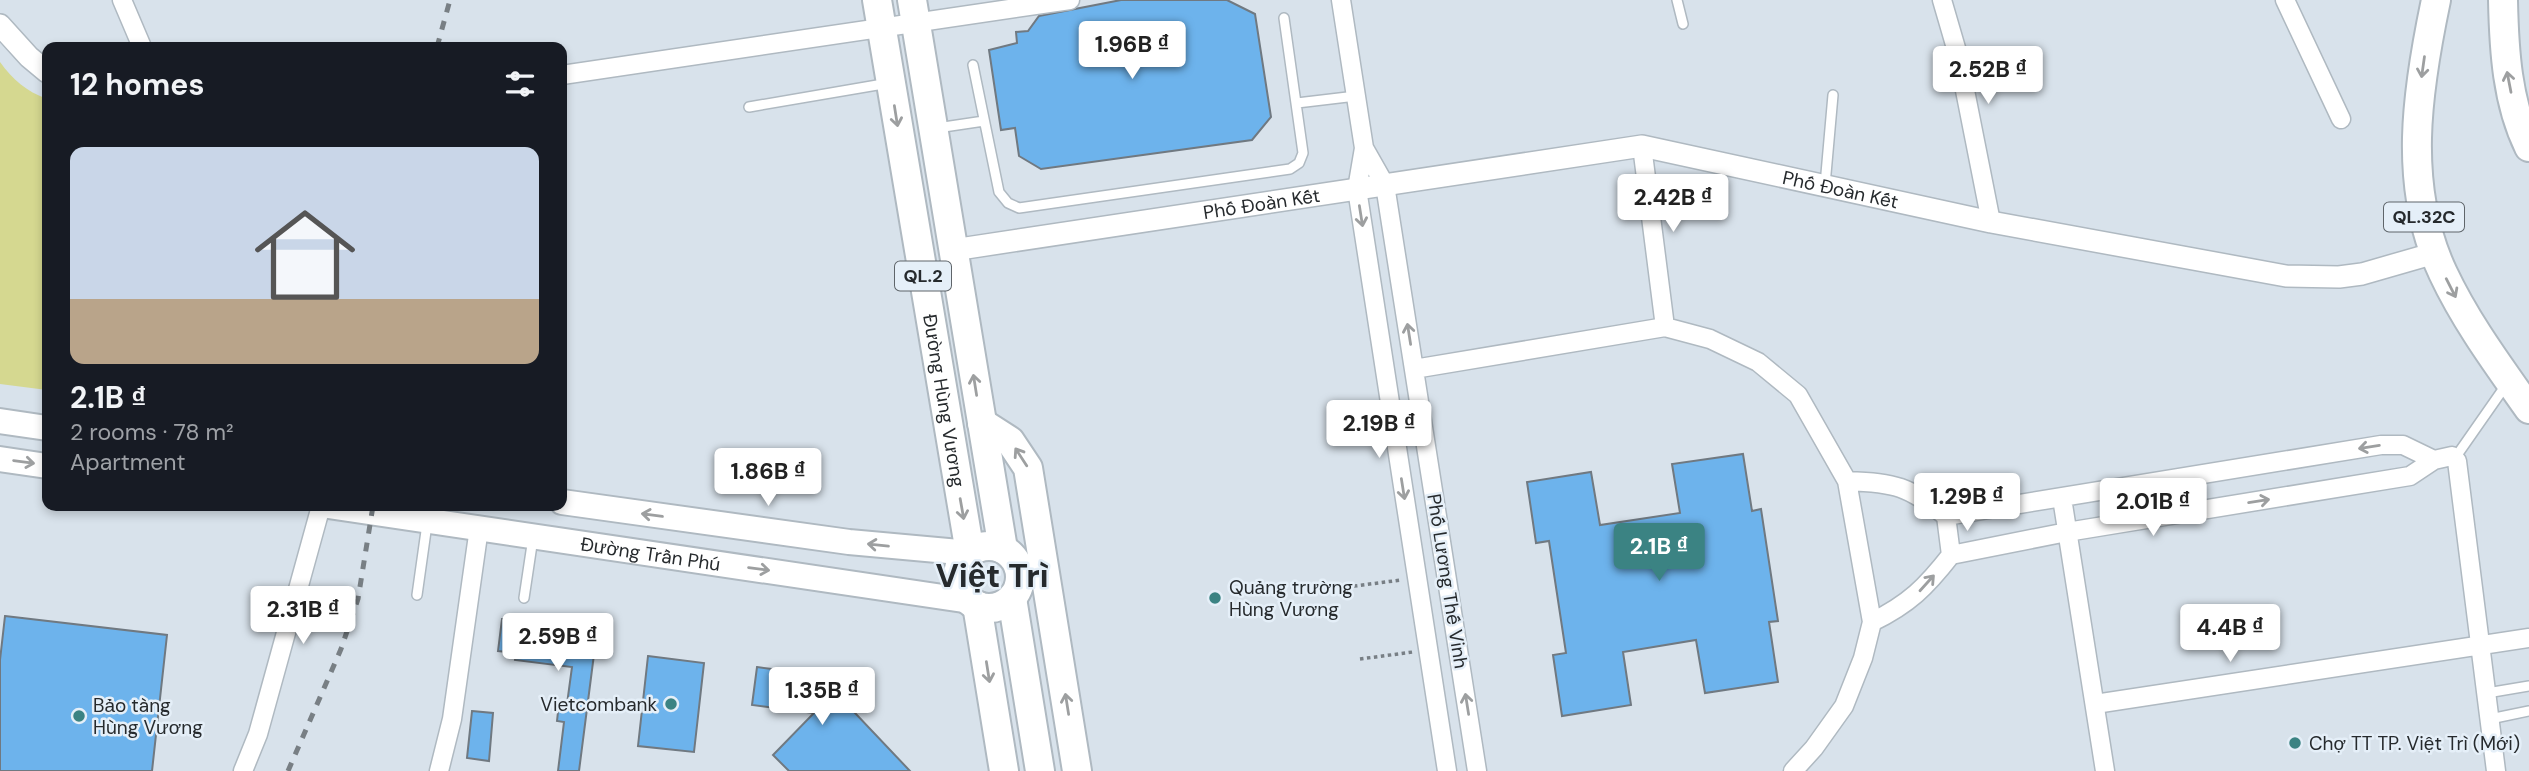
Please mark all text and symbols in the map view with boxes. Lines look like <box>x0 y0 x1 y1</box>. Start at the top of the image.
pin: 1.96B ₫ <box>1067 22 1197 81</box>
text: 1.96B ₫ <box>1095 29 1169 59</box>
pin: 2.52B ₫ <box>1923 46 2053 106</box>
text: 2.52B ₫ <box>1949 54 2027 84</box>
one-way arrow <box>2416 55 2429 78</box>
text: 12 homes <box>70 65 204 104</box>
icon: filters <box>501 65 539 103</box>
one-way arrow <box>2502 71 2516 94</box>
one-way arrow <box>890 104 903 127</box>
street label: Phố Đoàn Kết <box>1780 165 1901 214</box>
pin: 2.42B ₫ <box>1608 174 1738 234</box>
text: 2.42B ₫ <box>1633 182 1713 212</box>
street label: Phố Đoàn Kết <box>1201 183 1322 225</box>
icon: home <box>242 192 368 318</box>
road number: QL.32C <box>2384 202 2464 232</box>
one-way arrow <box>1355 204 1368 227</box>
road number: QL.2 <box>895 262 951 290</box>
one-way arrow <box>2444 277 2458 298</box>
street label: Đường Hùng Vương <box>917 312 971 489</box>
one-way arrow <box>1402 323 1415 345</box>
one-way arrow <box>968 374 981 397</box>
text: 2.1B ₫ <box>70 378 146 417</box>
pin: 2.19B ₫ <box>1314 400 1444 460</box>
text: 2.19B ₫ <box>1342 408 1416 438</box>
text: 2 rooms · 78 m² <box>70 417 234 447</box>
one-way arrow <box>2358 441 2381 454</box>
text: Apartment <box>70 447 185 477</box>
one-way arrow <box>1014 447 1028 467</box>
pin: 1.86B ₫ <box>703 448 833 508</box>
one-way arrow <box>12 456 35 469</box>
text: 1.86B ₫ <box>730 456 806 486</box>
pin: 1.29B ₫ <box>1902 474 2032 533</box>
one-way arrow <box>1397 477 1410 500</box>
pin: 2.01B ₫ <box>2088 478 2218 538</box>
text: 1.29B ₫ <box>1930 481 2004 511</box>
text: 2.01B ₫ <box>2116 486 2190 516</box>
street label: Phố Lương Thế Vinh <box>1421 492 1474 670</box>
one-way arrow <box>2247 494 2270 507</box>
one-way arrow <box>956 497 970 520</box>
one-way arrow <box>641 508 664 521</box>
pin: 2.1B ₫ <box>1602 524 1716 583</box>
text: 2.1B ₫ <box>1630 531 1688 561</box>
street label: Đường Trần Phú <box>579 532 722 577</box>
one-way arrow <box>867 539 890 552</box>
district label: Việt Trì <box>935 554 1049 597</box>
one-way arrow <box>748 563 770 576</box>
place label: Quảng trường Hùng Vương <box>1229 575 1353 622</box>
one-way arrow <box>1919 575 1936 592</box>
pin: 2.31B ₫ <box>238 586 368 646</box>
marker: Quảng trường Hùng Vương <box>1207 590 1223 606</box>
text: 2.31B ₫ <box>266 594 340 624</box>
pin: 4.4B ₫ <box>2173 604 2287 664</box>
text: 4.4B ₫ <box>2196 612 2264 642</box>
pin: 2.59B ₫ <box>493 614 623 673</box>
text: 2.59B ₫ <box>518 621 598 651</box>
one-way arrow <box>982 661 995 683</box>
pin: 1.35B ₫ <box>757 668 887 727</box>
text: 1.35B ₫ <box>785 675 859 705</box>
place label: Vietcombank <box>540 692 657 717</box>
place label: Bảo tàng Hùng Vương <box>93 693 203 740</box>
one-way arrow <box>1060 693 1073 715</box>
one-way arrow <box>1460 693 1473 715</box>
marker: Vietcombank <box>663 696 679 712</box>
marker: Bảo tàng Hùng Vương <box>71 708 87 724</box>
place label: Chợ TT TP. Việt Trì (Mới) <box>2309 731 2520 756</box>
marker: Chợ TT TP. Việt Trì (Mới) <box>2287 735 2303 751</box>

